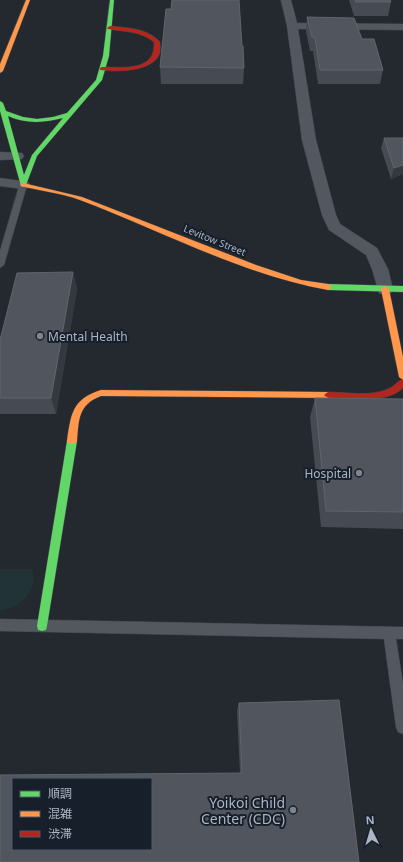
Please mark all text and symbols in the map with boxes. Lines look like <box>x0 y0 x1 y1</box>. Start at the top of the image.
street label: Levitow Street <box>182 221 249 259</box>
place label: Mental Health <box>48 328 128 345</box>
marker: Mental Health <box>35 331 45 341</box>
place label: Hospital <box>304 465 351 482</box>
marker: Hospital <box>354 468 364 478</box>
legend <box>12 778 152 850</box>
text: 順調 <box>48 785 72 802</box>
place label: Yoikoi Child Center (CDC) <box>201 793 285 828</box>
text: 混雑 <box>48 805 72 822</box>
marker: Yoikoi Child Center (CDC) <box>288 805 298 815</box>
north arrow <box>351 810 391 850</box>
text: N <box>365 812 375 827</box>
text: 渋滞 <box>48 825 72 842</box>

